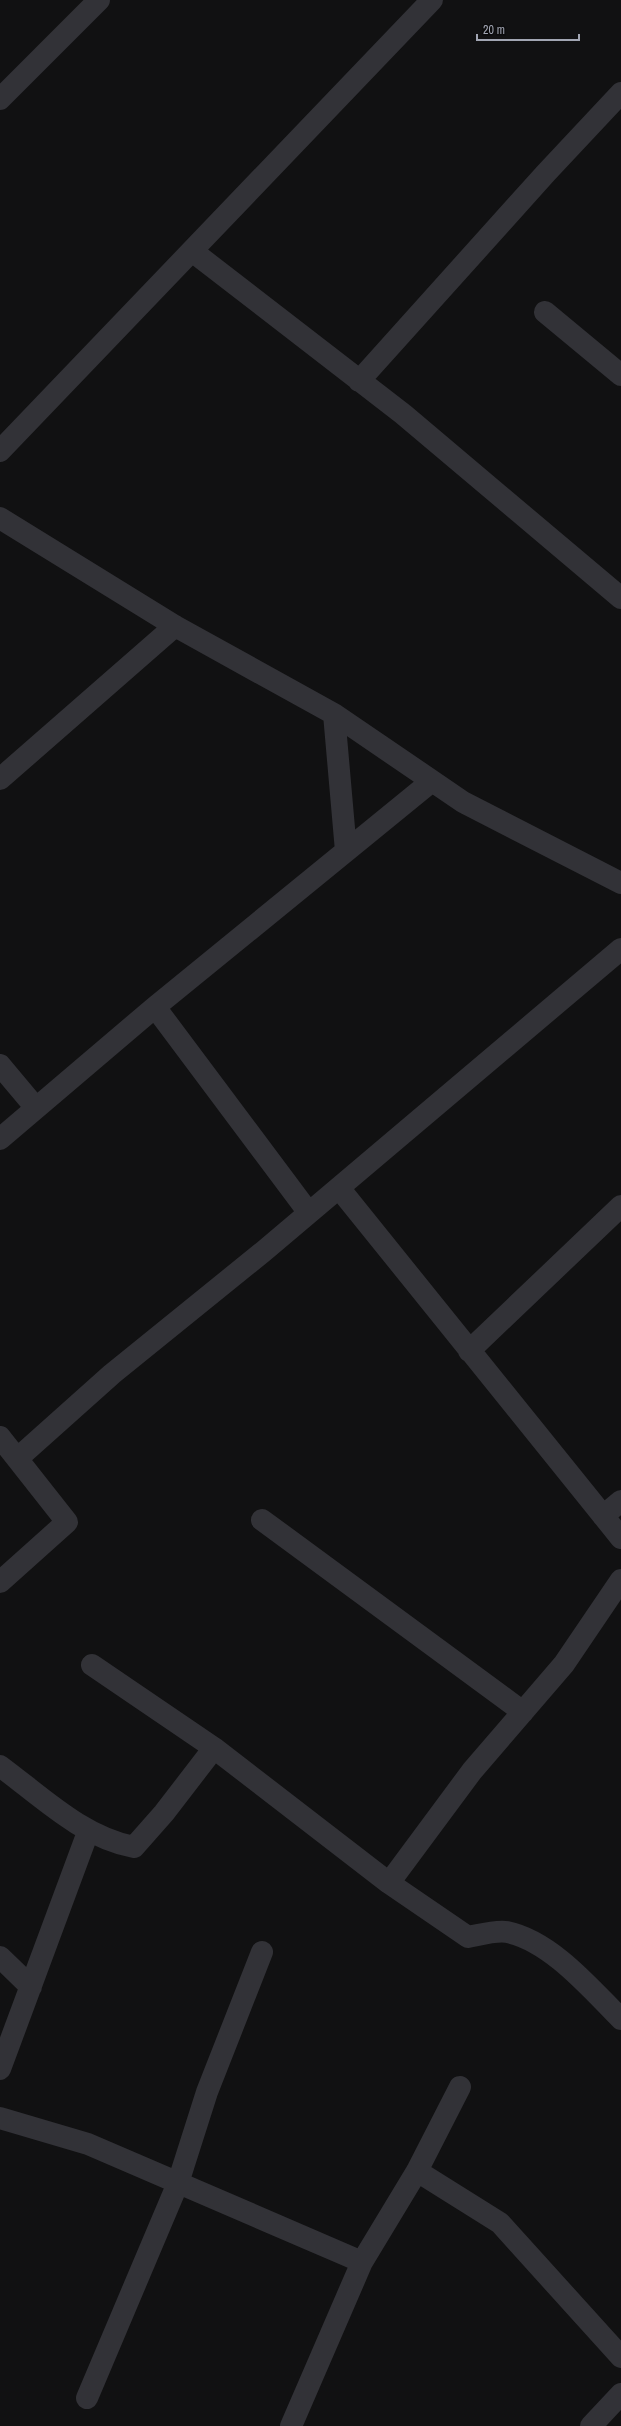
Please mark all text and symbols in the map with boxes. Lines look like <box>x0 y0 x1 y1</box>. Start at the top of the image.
scale bar <box>477 16 579 42</box>
text: 20 m <box>483 22 505 38</box>

